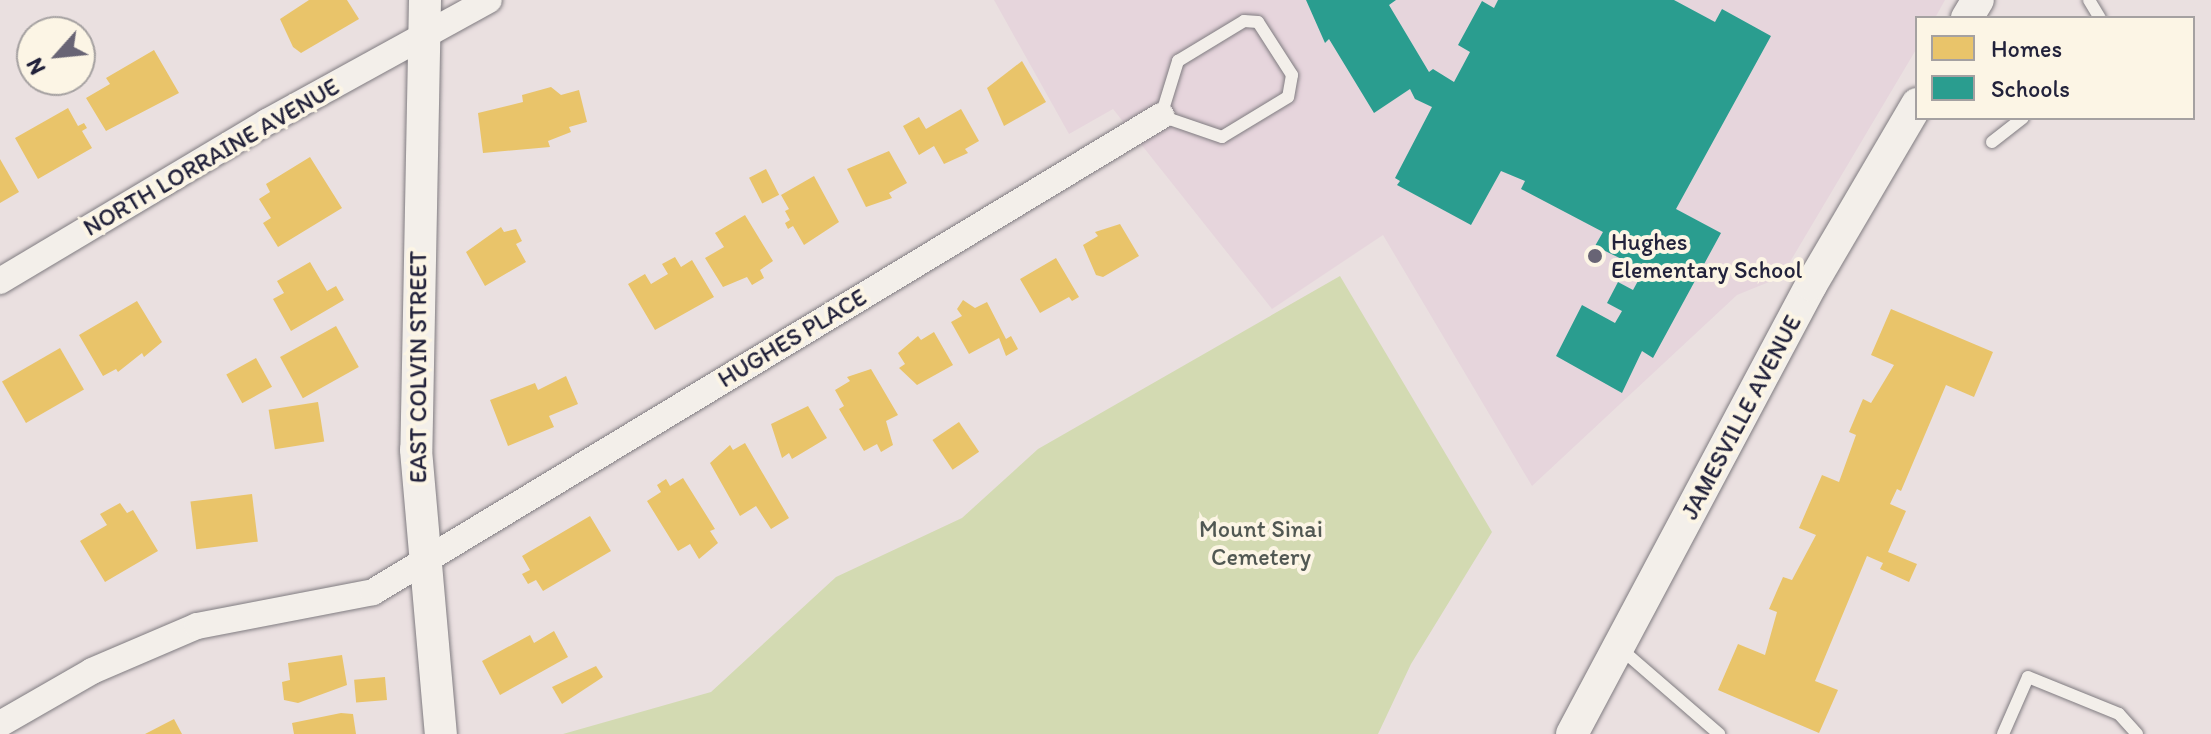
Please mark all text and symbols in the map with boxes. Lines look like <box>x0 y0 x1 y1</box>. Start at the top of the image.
north arrow <box>16 16 96 96</box>
legend <box>1915 16 2195 120</box>
text: Homes <box>1991 34 2062 63</box>
text: N <box>21 53 51 79</box>
street label: NORTH LORRAINE AVENUE <box>78 72 344 242</box>
text: Schools <box>1991 74 2070 103</box>
place label: Hughes Elementary School <box>1611 228 1802 284</box>
marker: Hughes Elementary School <box>1586 247 1604 265</box>
street label: EAST COLVIN STREET <box>404 252 432 482</box>
street label: HUGHES PLACE <box>713 282 871 394</box>
street label: JAMESVILLE AVENUE <box>1675 310 1807 524</box>
park label: Mount Sinai Cemetery <box>1199 515 1323 571</box>

